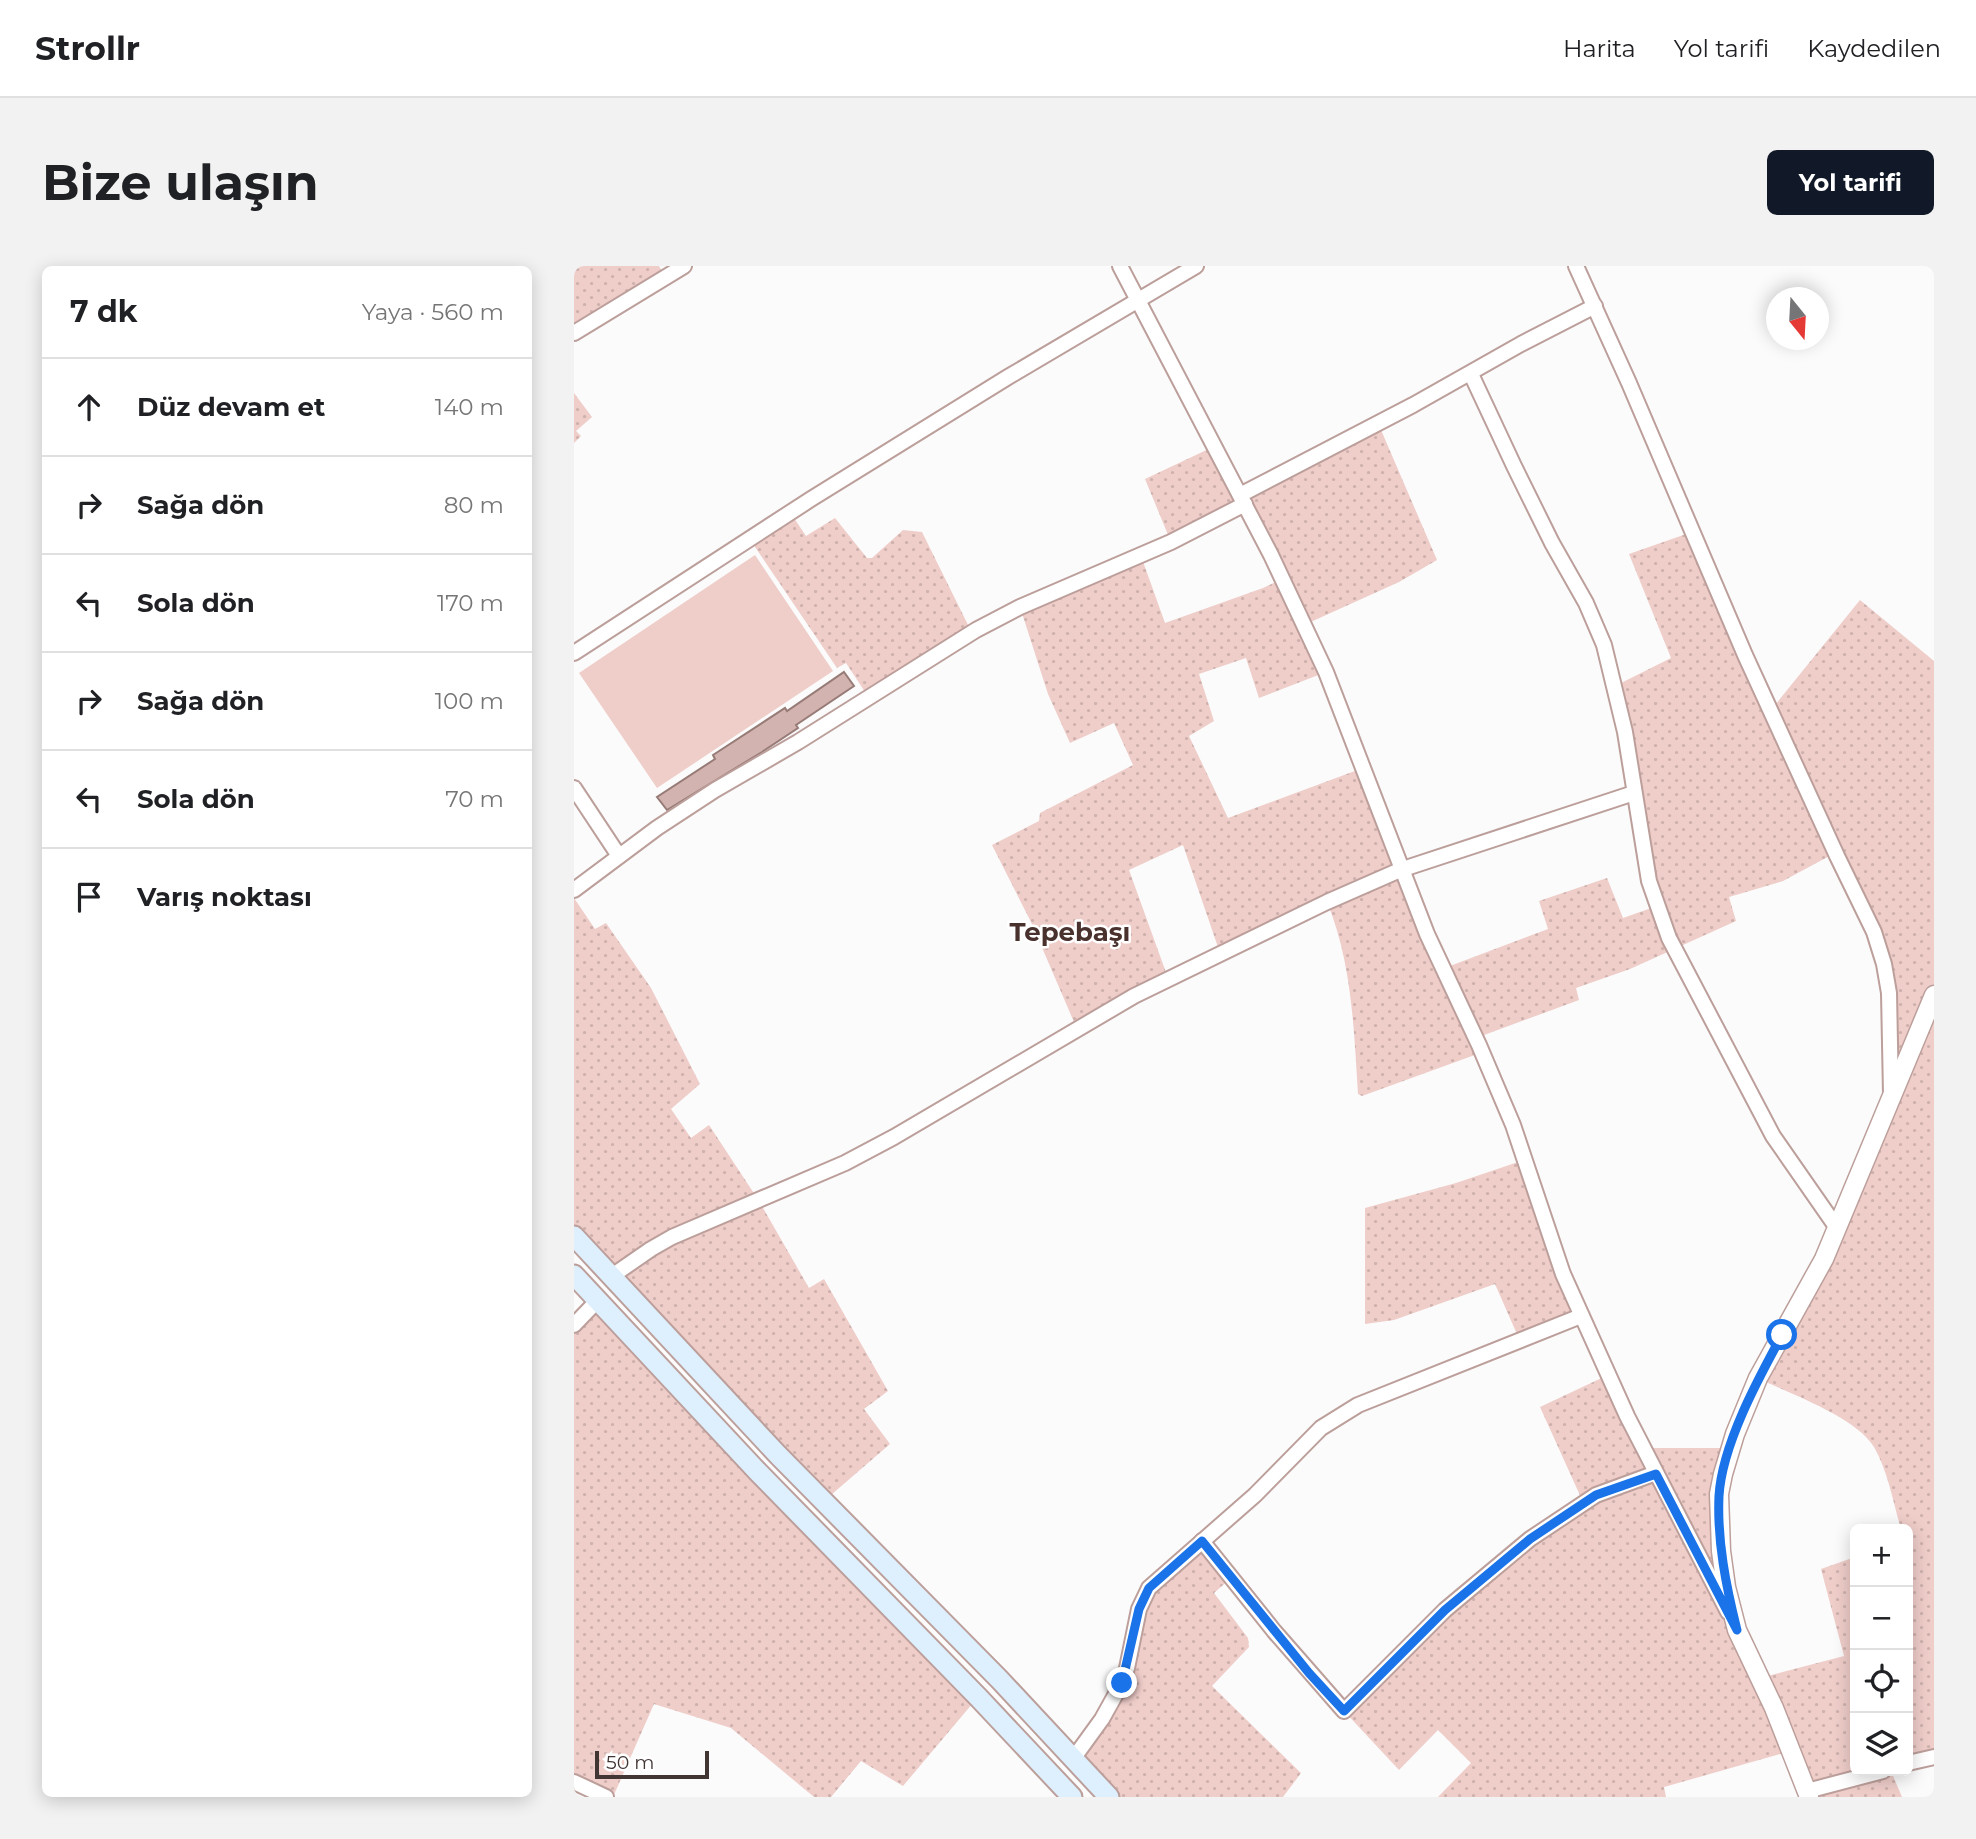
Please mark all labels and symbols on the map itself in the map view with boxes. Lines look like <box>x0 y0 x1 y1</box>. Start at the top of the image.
north arrow <box>1766 287 1829 350</box>
district label: Tepebaşı <box>1010 916 1130 948</box>
route start <box>1766 1319 1797 1350</box>
route end <box>1106 1667 1137 1698</box>
scale bar <box>595 1748 709 1780</box>

